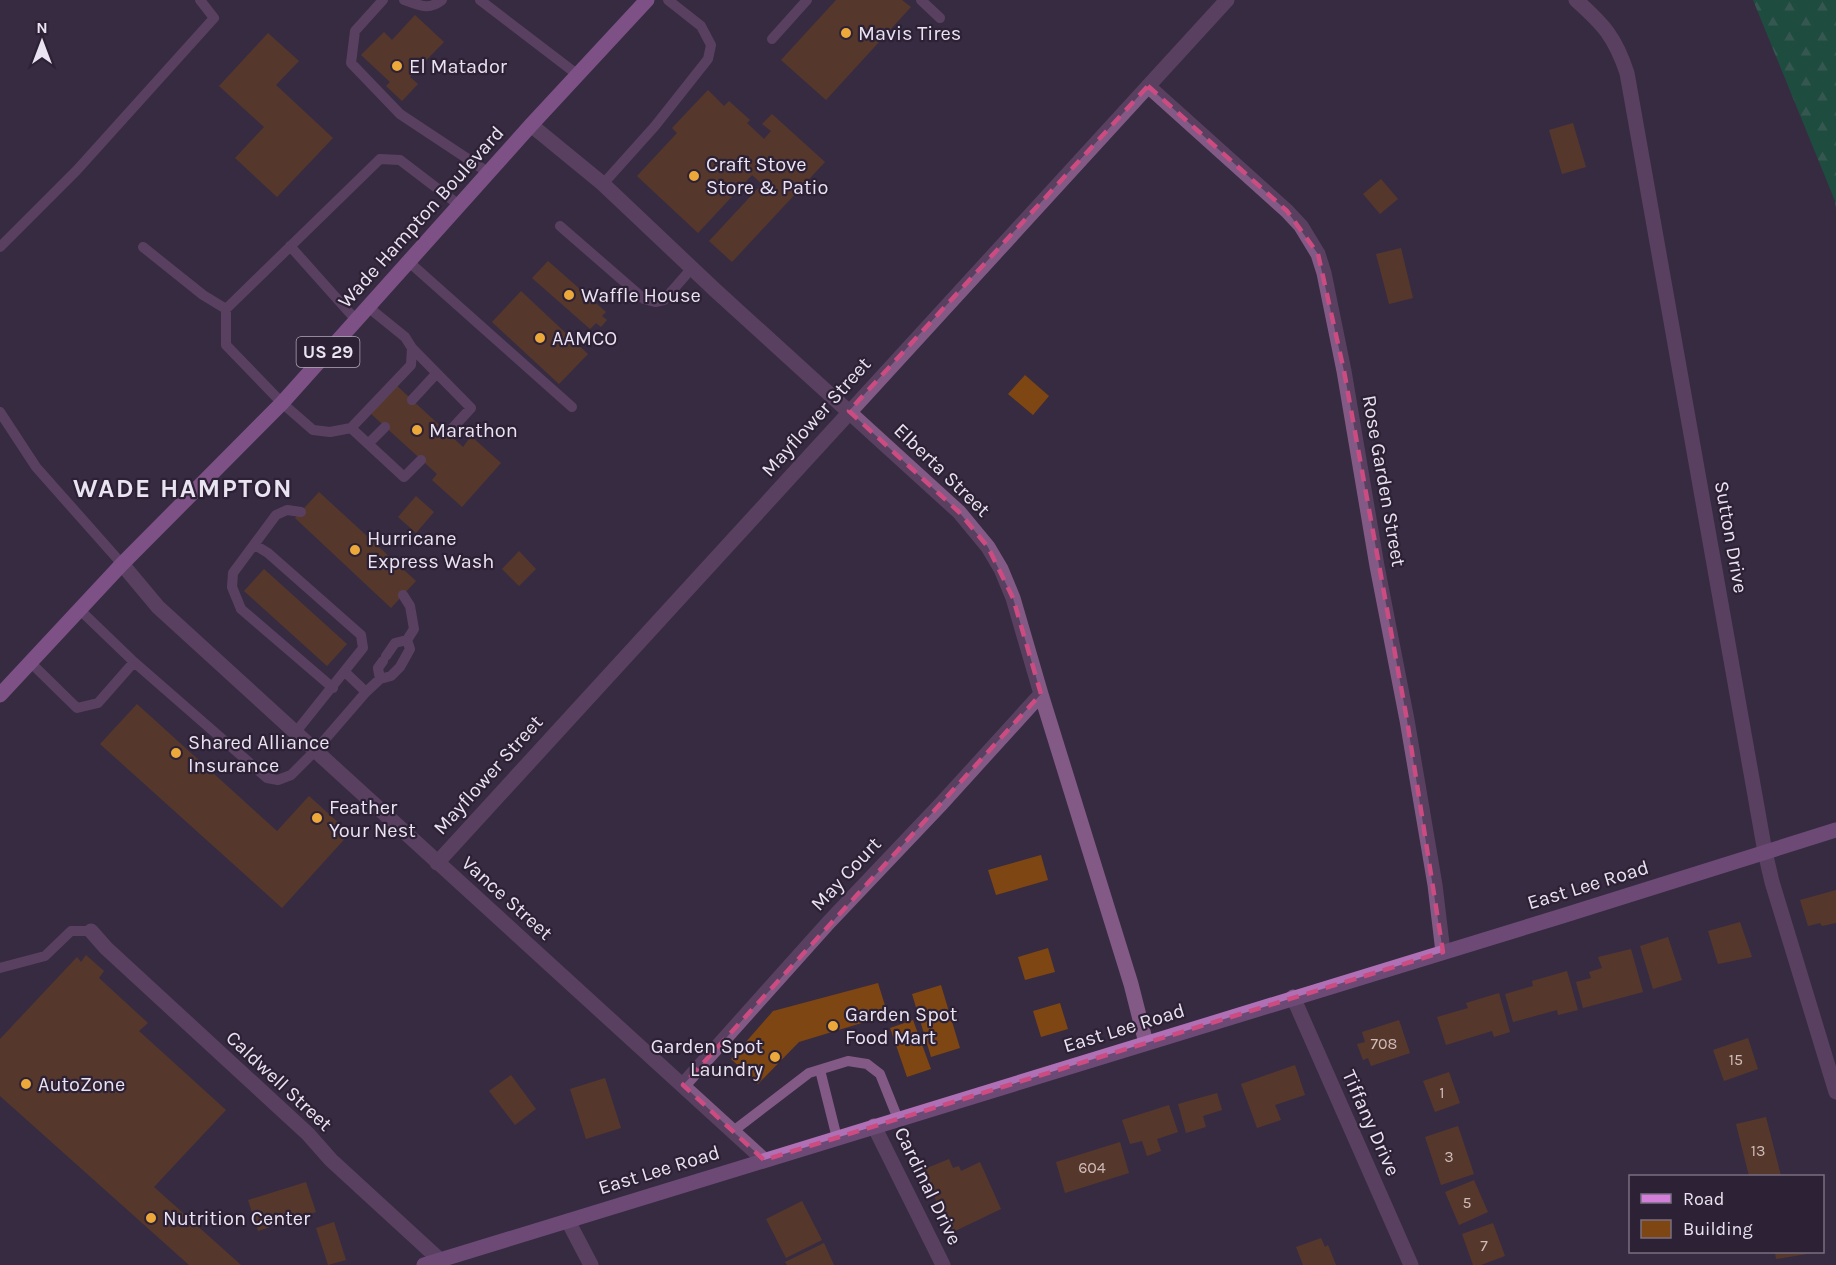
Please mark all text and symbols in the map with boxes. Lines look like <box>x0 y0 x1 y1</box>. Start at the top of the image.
north arrow <box>12 12 72 72</box>
text: N <box>36 18 48 37</box>
place label: Mavis Tires <box>858 22 961 45</box>
marker: Mavis Tires <box>839 26 853 40</box>
place label: El Matador <box>409 55 508 78</box>
marker: El Matador <box>390 59 404 73</box>
street label: Wade Hampton Boulevard <box>333 121 509 313</box>
place label: Craft Stove Store & Patio <box>706 153 828 199</box>
marker: Craft Stove Store & Patio <box>687 169 701 183</box>
place label: Waffle House <box>581 284 701 307</box>
marker: Waffle House <box>562 288 576 302</box>
place label: AAMCO <box>552 327 617 350</box>
marker: AAMCO <box>533 331 547 345</box>
road number: US 29 <box>296 337 360 367</box>
street label: Mayflower Street <box>757 352 876 481</box>
street label: Rose Garden Street <box>1358 393 1410 569</box>
place label: Marathon <box>429 419 518 442</box>
street label: Elberta Street <box>889 419 995 522</box>
marker: Marathon <box>410 423 424 437</box>
district label: WADE HAMPTON <box>73 473 293 504</box>
street label: Sutton Drive <box>1710 479 1752 595</box>
place label: Hurricane Express Wash <box>367 527 494 573</box>
marker: Hurricane Express Wash <box>348 543 362 557</box>
street label: Mayflower Street <box>429 710 548 839</box>
place label: Shared Alliance Insurance <box>188 731 330 777</box>
marker: Shared Alliance Insurance <box>169 746 183 760</box>
place label: Feather Your Nest <box>329 796 416 842</box>
marker: Feather Your Nest <box>310 811 324 825</box>
street label: May Court <box>806 832 886 916</box>
street label: Vance Street <box>457 851 557 945</box>
street label: East Lee Road <box>1525 856 1651 914</box>
street label: East Lee Road <box>1061 999 1187 1057</box>
place label: Garden Spot Food Mart <box>845 1003 958 1049</box>
marker: Garden Spot Food Mart <box>826 1019 840 1033</box>
street label: Caldwell Street <box>221 1026 337 1136</box>
house number: 708 <box>1371 1034 1397 1053</box>
place label: Garden Spot Laundry <box>651 1035 763 1081</box>
marker: Garden Spot Laundry <box>768 1050 782 1064</box>
house number: 15 <box>1729 1050 1743 1069</box>
street label: Tiffany Drive <box>1337 1066 1405 1180</box>
place label: AutoZone <box>38 1073 125 1096</box>
marker: AutoZone <box>19 1077 33 1091</box>
house number: 1 <box>1439 1083 1445 1102</box>
street label: Cardinal Drive <box>890 1123 966 1249</box>
street label: East Lee Road <box>596 1141 722 1199</box>
house number: 13 <box>1751 1141 1765 1160</box>
house number: 3 <box>1444 1147 1454 1166</box>
house number: 604 <box>1078 1158 1106 1177</box>
legend <box>1629 1175 1824 1253</box>
text: Road <box>1683 1188 1724 1210</box>
house number: 5 <box>1462 1193 1472 1212</box>
place label: Nutrition Center <box>163 1207 311 1230</box>
marker: Nutrition Center <box>144 1211 158 1225</box>
text: Building <box>1683 1218 1753 1240</box>
house number: 7 <box>1480 1236 1488 1255</box>

